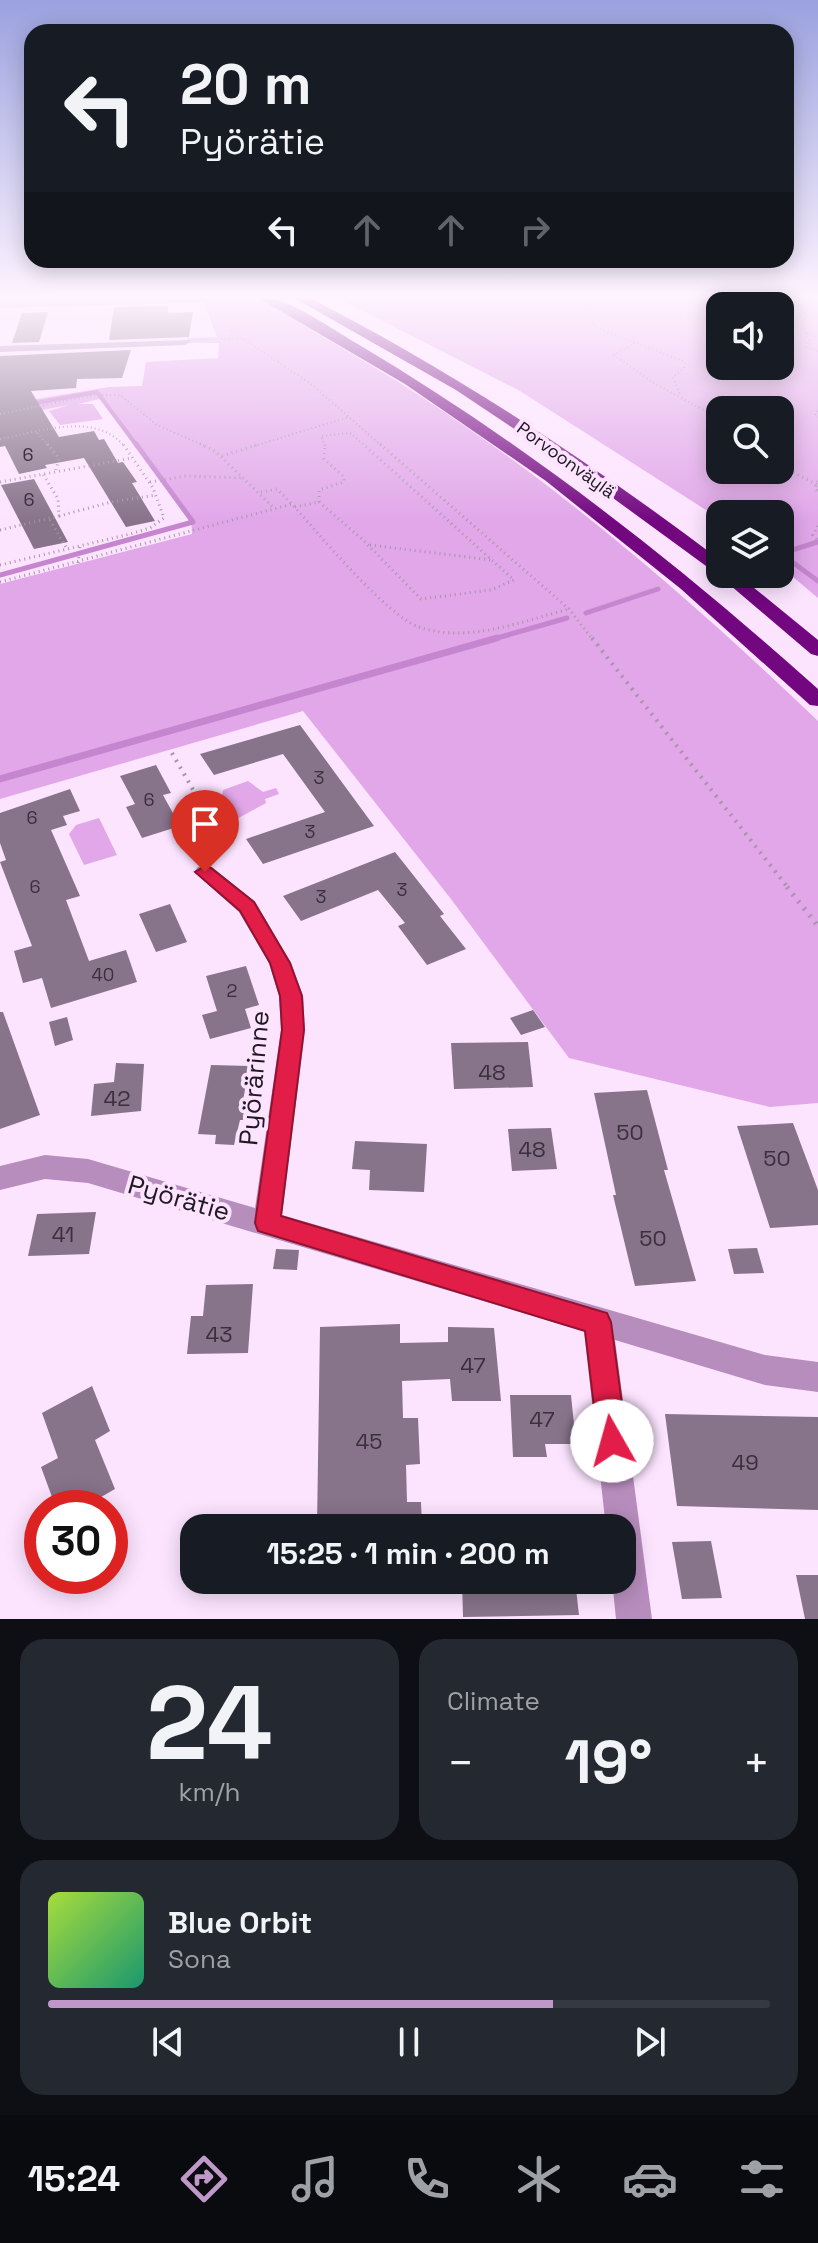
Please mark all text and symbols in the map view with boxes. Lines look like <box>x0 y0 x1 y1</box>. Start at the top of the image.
text: 20 m <box>180 49 312 120</box>
icon: left <box>48 56 152 160</box>
text: Pyörätie <box>180 119 325 165</box>
icon: left <box>261 208 305 252</box>
icon: ahead <box>345 208 389 252</box>
icon: ahead <box>429 208 473 252</box>
icon: right <box>513 208 557 252</box>
map controls <box>706 292 794 588</box>
button: sound <box>706 292 794 380</box>
button: search <box>706 396 794 484</box>
street label: Porvoonväylä <box>513 416 620 503</box>
house number: 6 <box>22 443 34 466</box>
house number: 6 <box>23 488 35 511</box>
button: layers <box>706 500 794 588</box>
house number: 3 <box>314 766 324 789</box>
house number: 6 <box>143 788 155 811</box>
pin <box>171 790 239 872</box>
icon: arrive <box>183 802 227 846</box>
house number: 6 <box>26 806 38 829</box>
house number: 3 <box>305 820 315 843</box>
house number: 6 <box>29 875 41 898</box>
house number: 3 <box>397 878 407 901</box>
house number: 3 <box>316 885 326 908</box>
house number: 40 <box>92 963 114 986</box>
house number: 2 <box>227 979 237 1002</box>
street label: Pyörärinne <box>231 1009 277 1147</box>
house number: 48 <box>478 1058 506 1086</box>
house number: 42 <box>103 1084 131 1112</box>
house number: 50 <box>616 1118 644 1146</box>
house number: 48 <box>518 1135 546 1163</box>
house number: 50 <box>763 1144 791 1172</box>
street label: Pyörätie <box>124 1167 234 1229</box>
house number: 41 <box>52 1220 74 1248</box>
house number: 50 <box>639 1224 667 1252</box>
house number: 43 <box>205 1320 233 1348</box>
house number: 47 <box>460 1351 486 1379</box>
position arrow <box>570 1399 654 1483</box>
house number: 47 <box>529 1405 555 1433</box>
house number: 45 <box>356 1427 382 1455</box>
house number: 49 <box>731 1448 759 1476</box>
speed limit sign: 30 <box>24 1490 128 1594</box>
text: 15:25 · 1 min · 200 m <box>266 1534 550 1573</box>
text: 24 <box>146 1657 273 1789</box>
text: Climate <box>447 1684 540 1718</box>
text: 19° <box>565 1724 652 1801</box>
text: − <box>447 1735 474 1791</box>
text: + <box>743 1735 770 1791</box>
text: km/h <box>179 1775 240 1809</box>
text: Blue Orbit <box>168 1903 312 1942</box>
text: Sona <box>168 1942 231 1976</box>
icon: previous <box>146 2020 190 2064</box>
icon: pause <box>387 2020 431 2064</box>
icon: next <box>628 2020 672 2064</box>
icon: directions <box>176 2151 232 2207</box>
icon: music <box>287 2151 343 2207</box>
icon: phone <box>399 2151 455 2207</box>
icon: climate <box>511 2151 567 2207</box>
icon: car <box>622 2151 678 2207</box>
icon: filters <box>734 2151 790 2207</box>
text: 15:24 <box>28 2156 120 2202</box>

